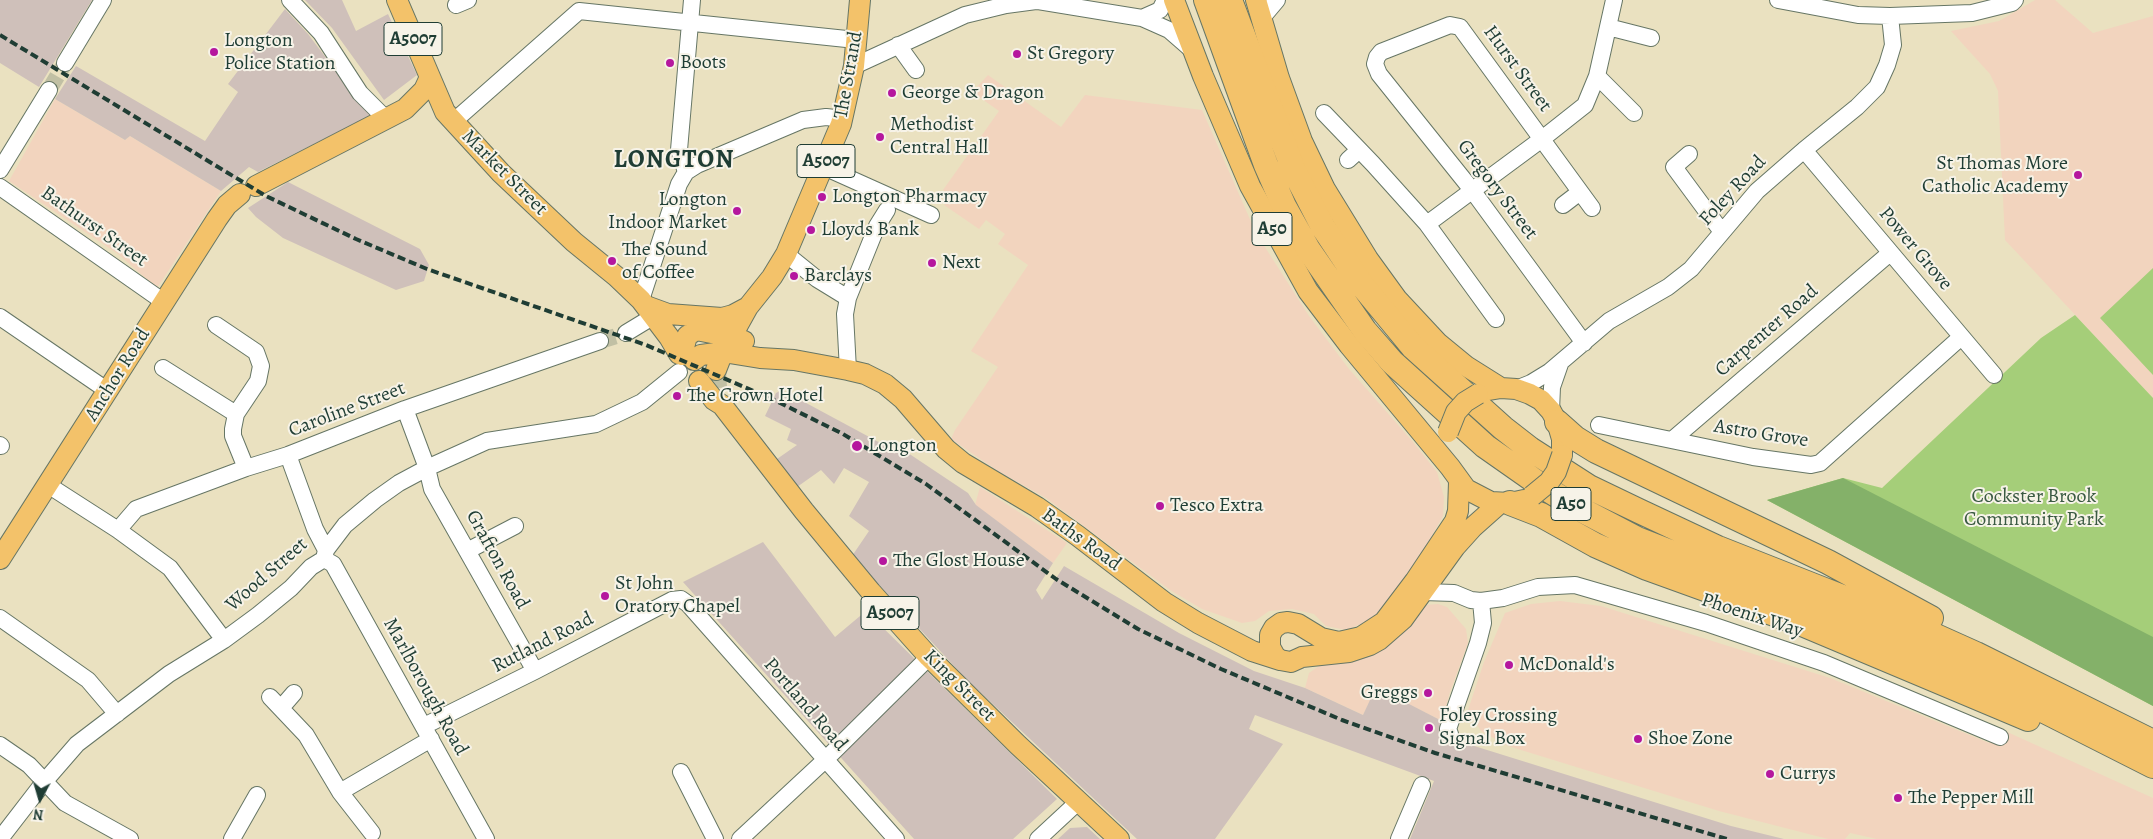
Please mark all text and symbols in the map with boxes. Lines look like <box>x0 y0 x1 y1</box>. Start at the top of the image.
street label: Hurst Street <box>1478 21 1556 117</box>
road number: A5007 <box>384 22 442 56</box>
place label: Longton Police Station <box>224 29 335 76</box>
street label: The Strand <box>830 29 868 121</box>
place label: St Gregory <box>1027 42 1114 66</box>
marker: Longton Police Station <box>208 46 220 58</box>
marker: St Gregory <box>1011 48 1023 60</box>
place label: Boots <box>680 51 726 75</box>
marker: Boots <box>664 57 676 69</box>
place label: George & Dragon <box>902 81 1044 105</box>
marker: George & Dragon <box>886 87 898 99</box>
place label: Methodist Central Hall <box>890 113 988 160</box>
street label: Market Street <box>456 125 552 221</box>
marker: Methodist Central Hall <box>874 131 886 143</box>
street label: Gregory Street <box>1452 135 1542 245</box>
road number: A5007 <box>797 144 855 178</box>
district label: LONGTON <box>613 146 735 176</box>
street label: Foley Road <box>1694 151 1772 231</box>
place label: St Thomas More Catholic Academy <box>1922 152 2068 199</box>
marker: St Thomas More Catholic Academy <box>2072 169 2084 181</box>
street label: Bathurst Street <box>36 181 152 273</box>
place label: Longton Pharmacy <box>832 185 987 209</box>
place label: Longton Indoor Market <box>608 188 727 235</box>
marker: Longton Pharmacy <box>816 191 828 203</box>
street label: Power Grove <box>1873 202 1957 296</box>
marker: Longton Indoor Market <box>731 205 743 217</box>
road number: A50 <box>1252 212 1292 245</box>
place label: Lloyds Bank <box>821 218 919 242</box>
marker: Lloyds Bank <box>805 224 817 236</box>
place label: The Sound of Coffee <box>622 238 707 285</box>
place label: Next <box>942 251 981 275</box>
marker: The Sound of Coffee <box>606 255 618 267</box>
marker: Next <box>926 257 938 269</box>
place label: Barclays <box>804 264 872 288</box>
marker: Barclays <box>788 270 800 282</box>
street label: Carpenter Road <box>1711 280 1823 382</box>
street label: Anchor Road <box>80 324 156 426</box>
street label: Caroline Street <box>285 377 409 443</box>
place label: The Crown Hotel <box>687 384 823 408</box>
marker: The Crown Hotel <box>671 390 683 402</box>
street label: Astro Grove <box>1712 415 1810 453</box>
place label: Longton <box>868 434 937 458</box>
marker: Longton <box>850 439 864 453</box>
park label: Cockster Brook Community Park <box>1964 485 2104 532</box>
road number: A50 <box>1551 488 1591 520</box>
place label: Tesco Extra <box>1170 494 1264 518</box>
marker: Tesco Extra <box>1154 500 1166 512</box>
street label: Baths Road <box>1037 503 1125 577</box>
street label: Grafton Road <box>460 506 534 614</box>
street label: Wood Street <box>221 533 313 617</box>
place label: The Glost House <box>893 549 1025 573</box>
marker: The Glost House <box>877 555 889 567</box>
place label: St John Oratory Chapel <box>615 572 740 619</box>
street label: Phoenix Way <box>1698 588 1806 644</box>
marker: St John Oratory Chapel <box>599 590 611 602</box>
road number: A5007 <box>861 596 919 630</box>
street label: Rutland Road <box>488 607 598 679</box>
street label: Marlborough Road <box>377 614 473 760</box>
street label: King Street <box>918 645 1000 727</box>
street label: Portland Road <box>758 653 852 757</box>
place label: McDonald's <box>1519 653 1615 677</box>
marker: McDonald's <box>1503 659 1515 671</box>
place label: Greggs <box>1361 681 1418 705</box>
marker: Greggs <box>1422 687 1434 699</box>
place label: Foley Crossing Signal Box <box>1439 704 1557 751</box>
marker: Foley Crossing Signal Box <box>1423 722 1435 734</box>
place label: Shoe Zone <box>1648 727 1733 751</box>
marker: Shoe Zone <box>1632 733 1644 745</box>
place label: Currys <box>1780 762 1836 786</box>
marker: Currys <box>1764 768 1776 780</box>
north arrow <box>15 774 65 824</box>
place label: The Pepper Mill <box>1908 786 2034 810</box>
marker: The Pepper Mill <box>1892 792 1904 804</box>
text: N <box>32 804 44 824</box>

